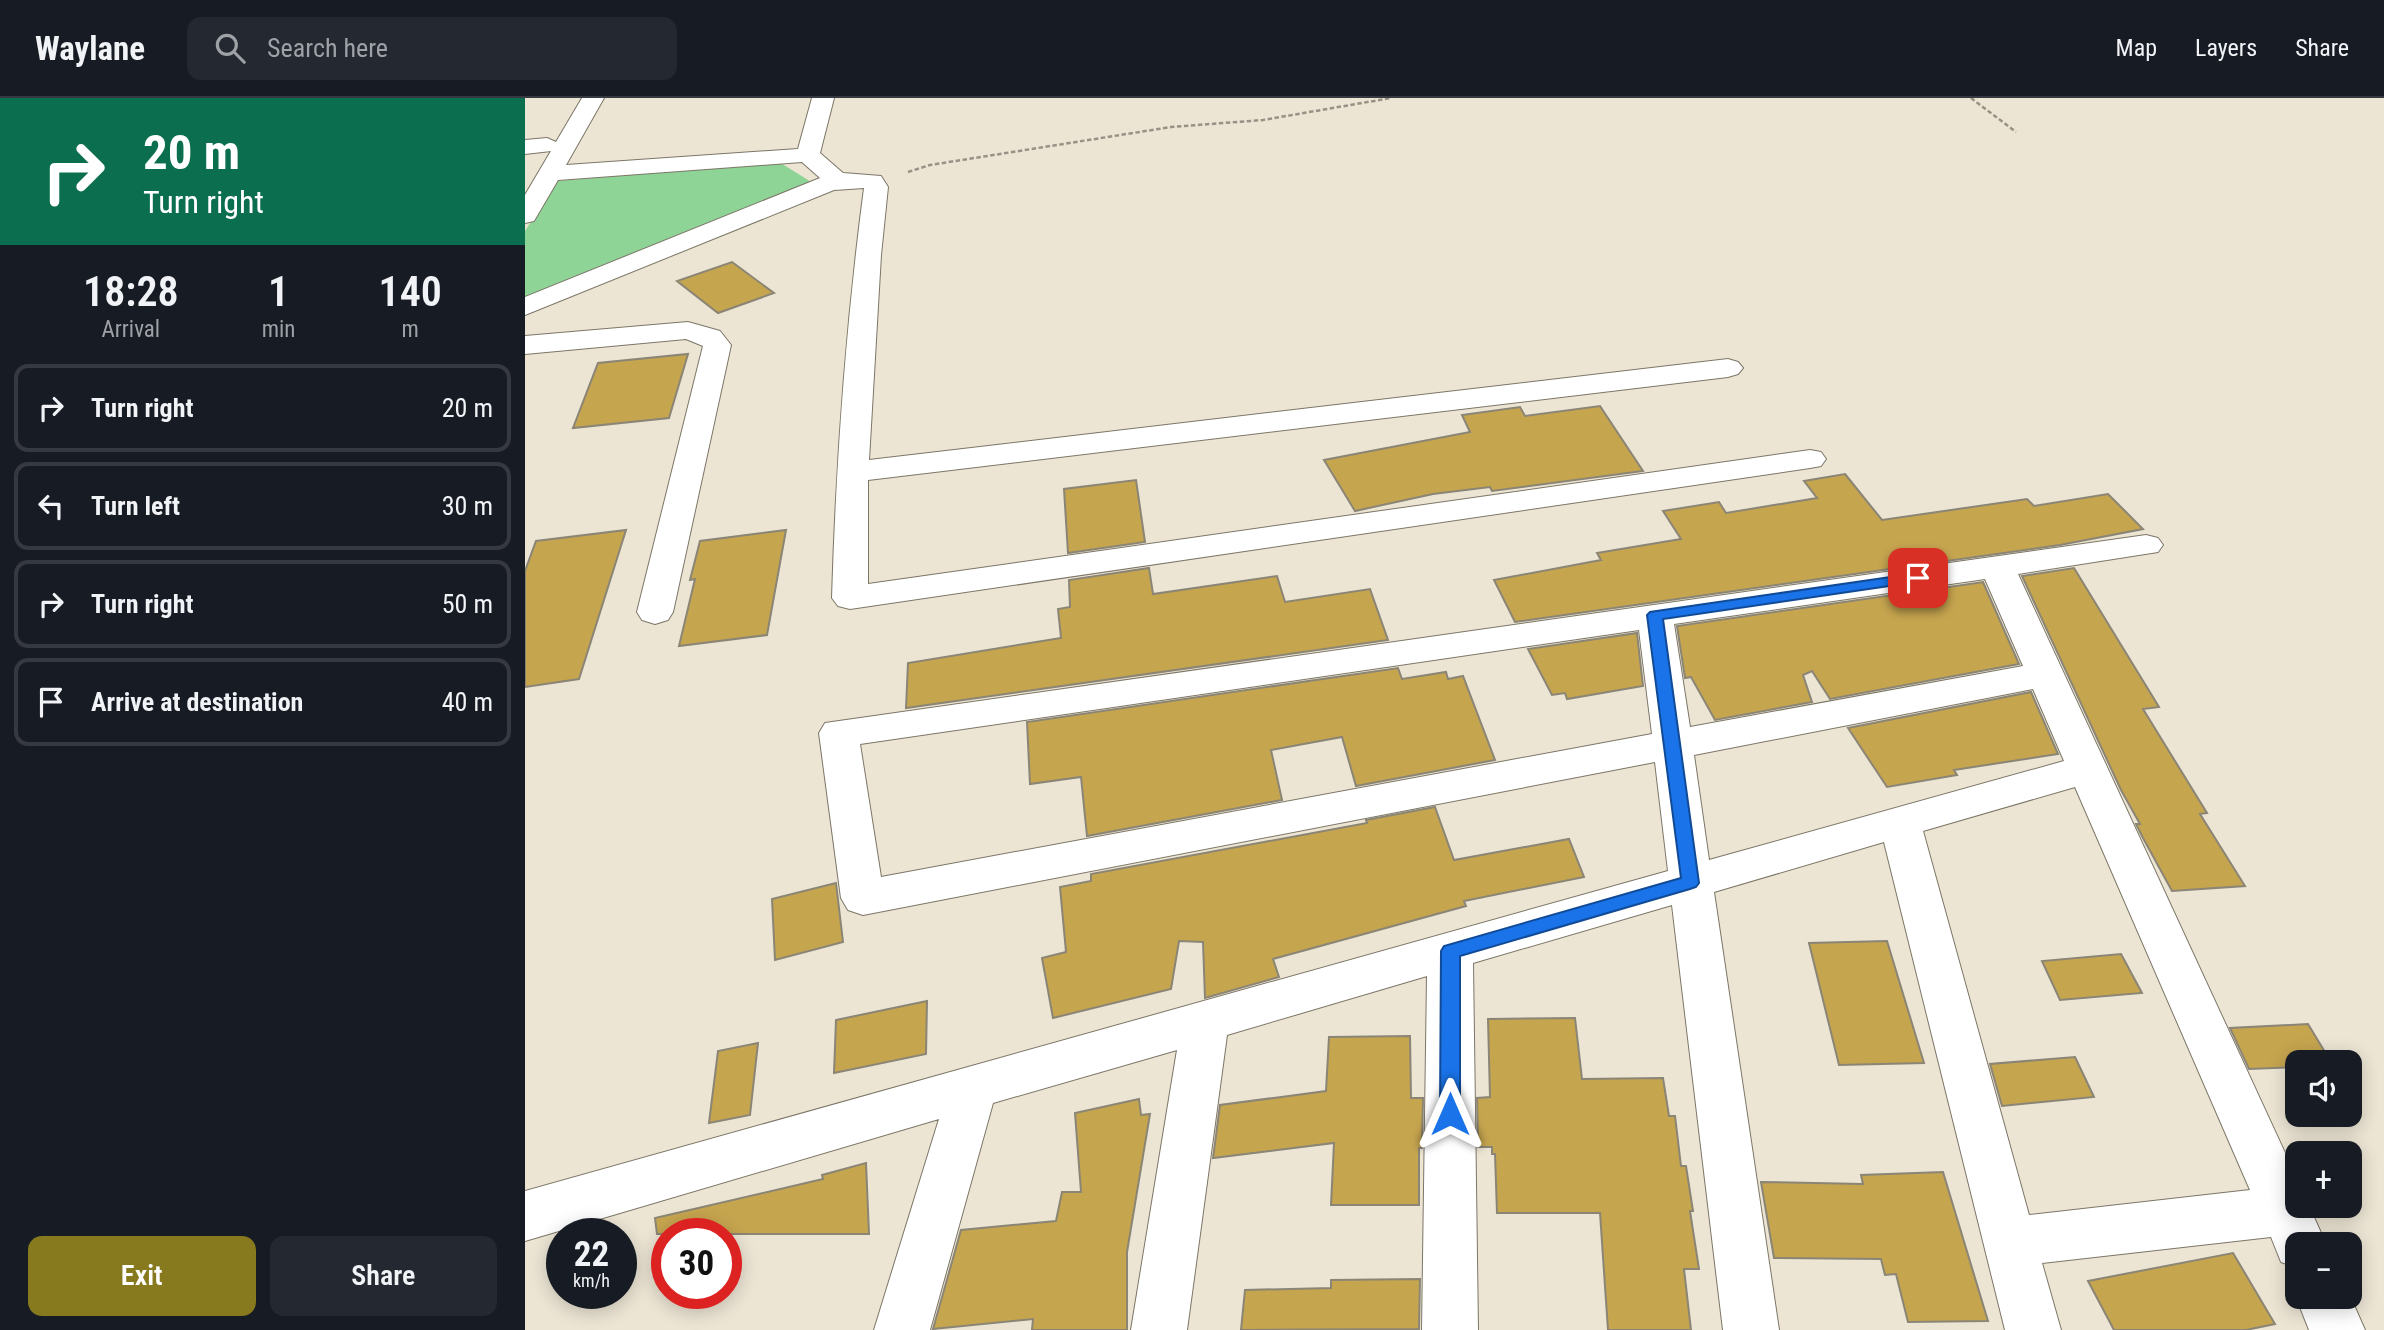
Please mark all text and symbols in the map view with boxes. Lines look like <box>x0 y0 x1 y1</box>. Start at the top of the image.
search box <box>187 17 677 80</box>
text: Waylane <box>35 29 145 68</box>
icon: search <box>211 29 249 67</box>
text: Search here <box>267 33 388 63</box>
text: Map <box>2116 34 2157 62</box>
text: Layers <box>2195 34 2257 62</box>
text: Share <box>2295 34 2349 62</box>
text: 20 m <box>143 124 240 181</box>
icon: right <box>28 126 119 217</box>
text: Turn right <box>143 183 264 221</box>
text: 18:28 <box>83 267 179 316</box>
text: 1 <box>268 267 289 316</box>
text: 140 <box>379 267 442 316</box>
text: Arrival <box>102 316 160 343</box>
text: min <box>262 316 295 343</box>
text: m <box>402 316 419 343</box>
icon: right <box>32 389 70 427</box>
text: Turn right <box>91 393 193 423</box>
text: 20 m <box>442 393 493 423</box>
icon: left <box>32 487 70 525</box>
text: Turn left <box>91 491 180 521</box>
text: 30 m <box>442 491 493 521</box>
pin <box>1888 548 1948 608</box>
icon: arrive <box>1899 559 1937 597</box>
icon: right <box>32 585 70 623</box>
text: Turn right <box>91 589 193 619</box>
text: 50 m <box>442 589 493 619</box>
icon: arrive <box>32 683 70 721</box>
text: Arrive at destination <box>91 687 303 717</box>
text: 40 m <box>442 687 493 717</box>
map controls <box>2285 1050 2362 1309</box>
button: sound <box>2285 1050 2362 1127</box>
position arrow <box>1413 1077 1487 1151</box>
button: + <box>2285 1141 2362 1218</box>
speed limit sign: 30 <box>651 1218 742 1309</box>
button: − <box>2285 1232 2362 1309</box>
text: 22 <box>574 1234 609 1275</box>
button: Exit <box>28 1236 256 1316</box>
button: Share <box>270 1236 497 1316</box>
text: km/h <box>573 1270 610 1291</box>

